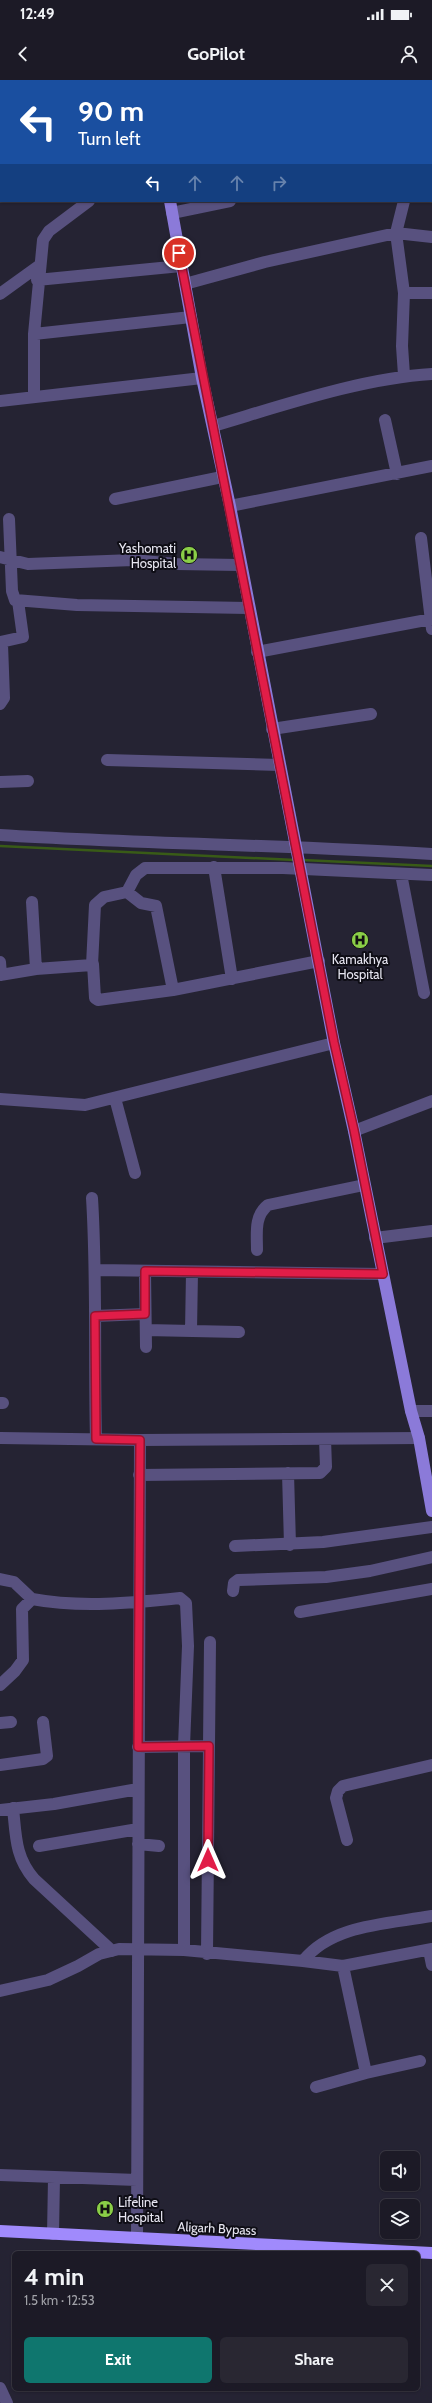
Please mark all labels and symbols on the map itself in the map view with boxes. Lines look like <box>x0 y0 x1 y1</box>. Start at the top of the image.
pin <box>162 236 196 270</box>
place label: Yashomati Hospital <box>118 540 176 571</box>
hospital icon: Yashomati Hospital <box>179 545 199 565</box>
hospital icon: Kamakhya Hospital <box>350 930 370 950</box>
place label: Kamakhya Hospital <box>332 951 389 982</box>
position arrow <box>187 1839 229 1881</box>
place label: Lifeline Hospital <box>118 2194 163 2225</box>
hospital icon: Lifeline Hospital <box>95 2199 115 2219</box>
street label: Aligarh Bypass <box>177 2218 257 2238</box>

